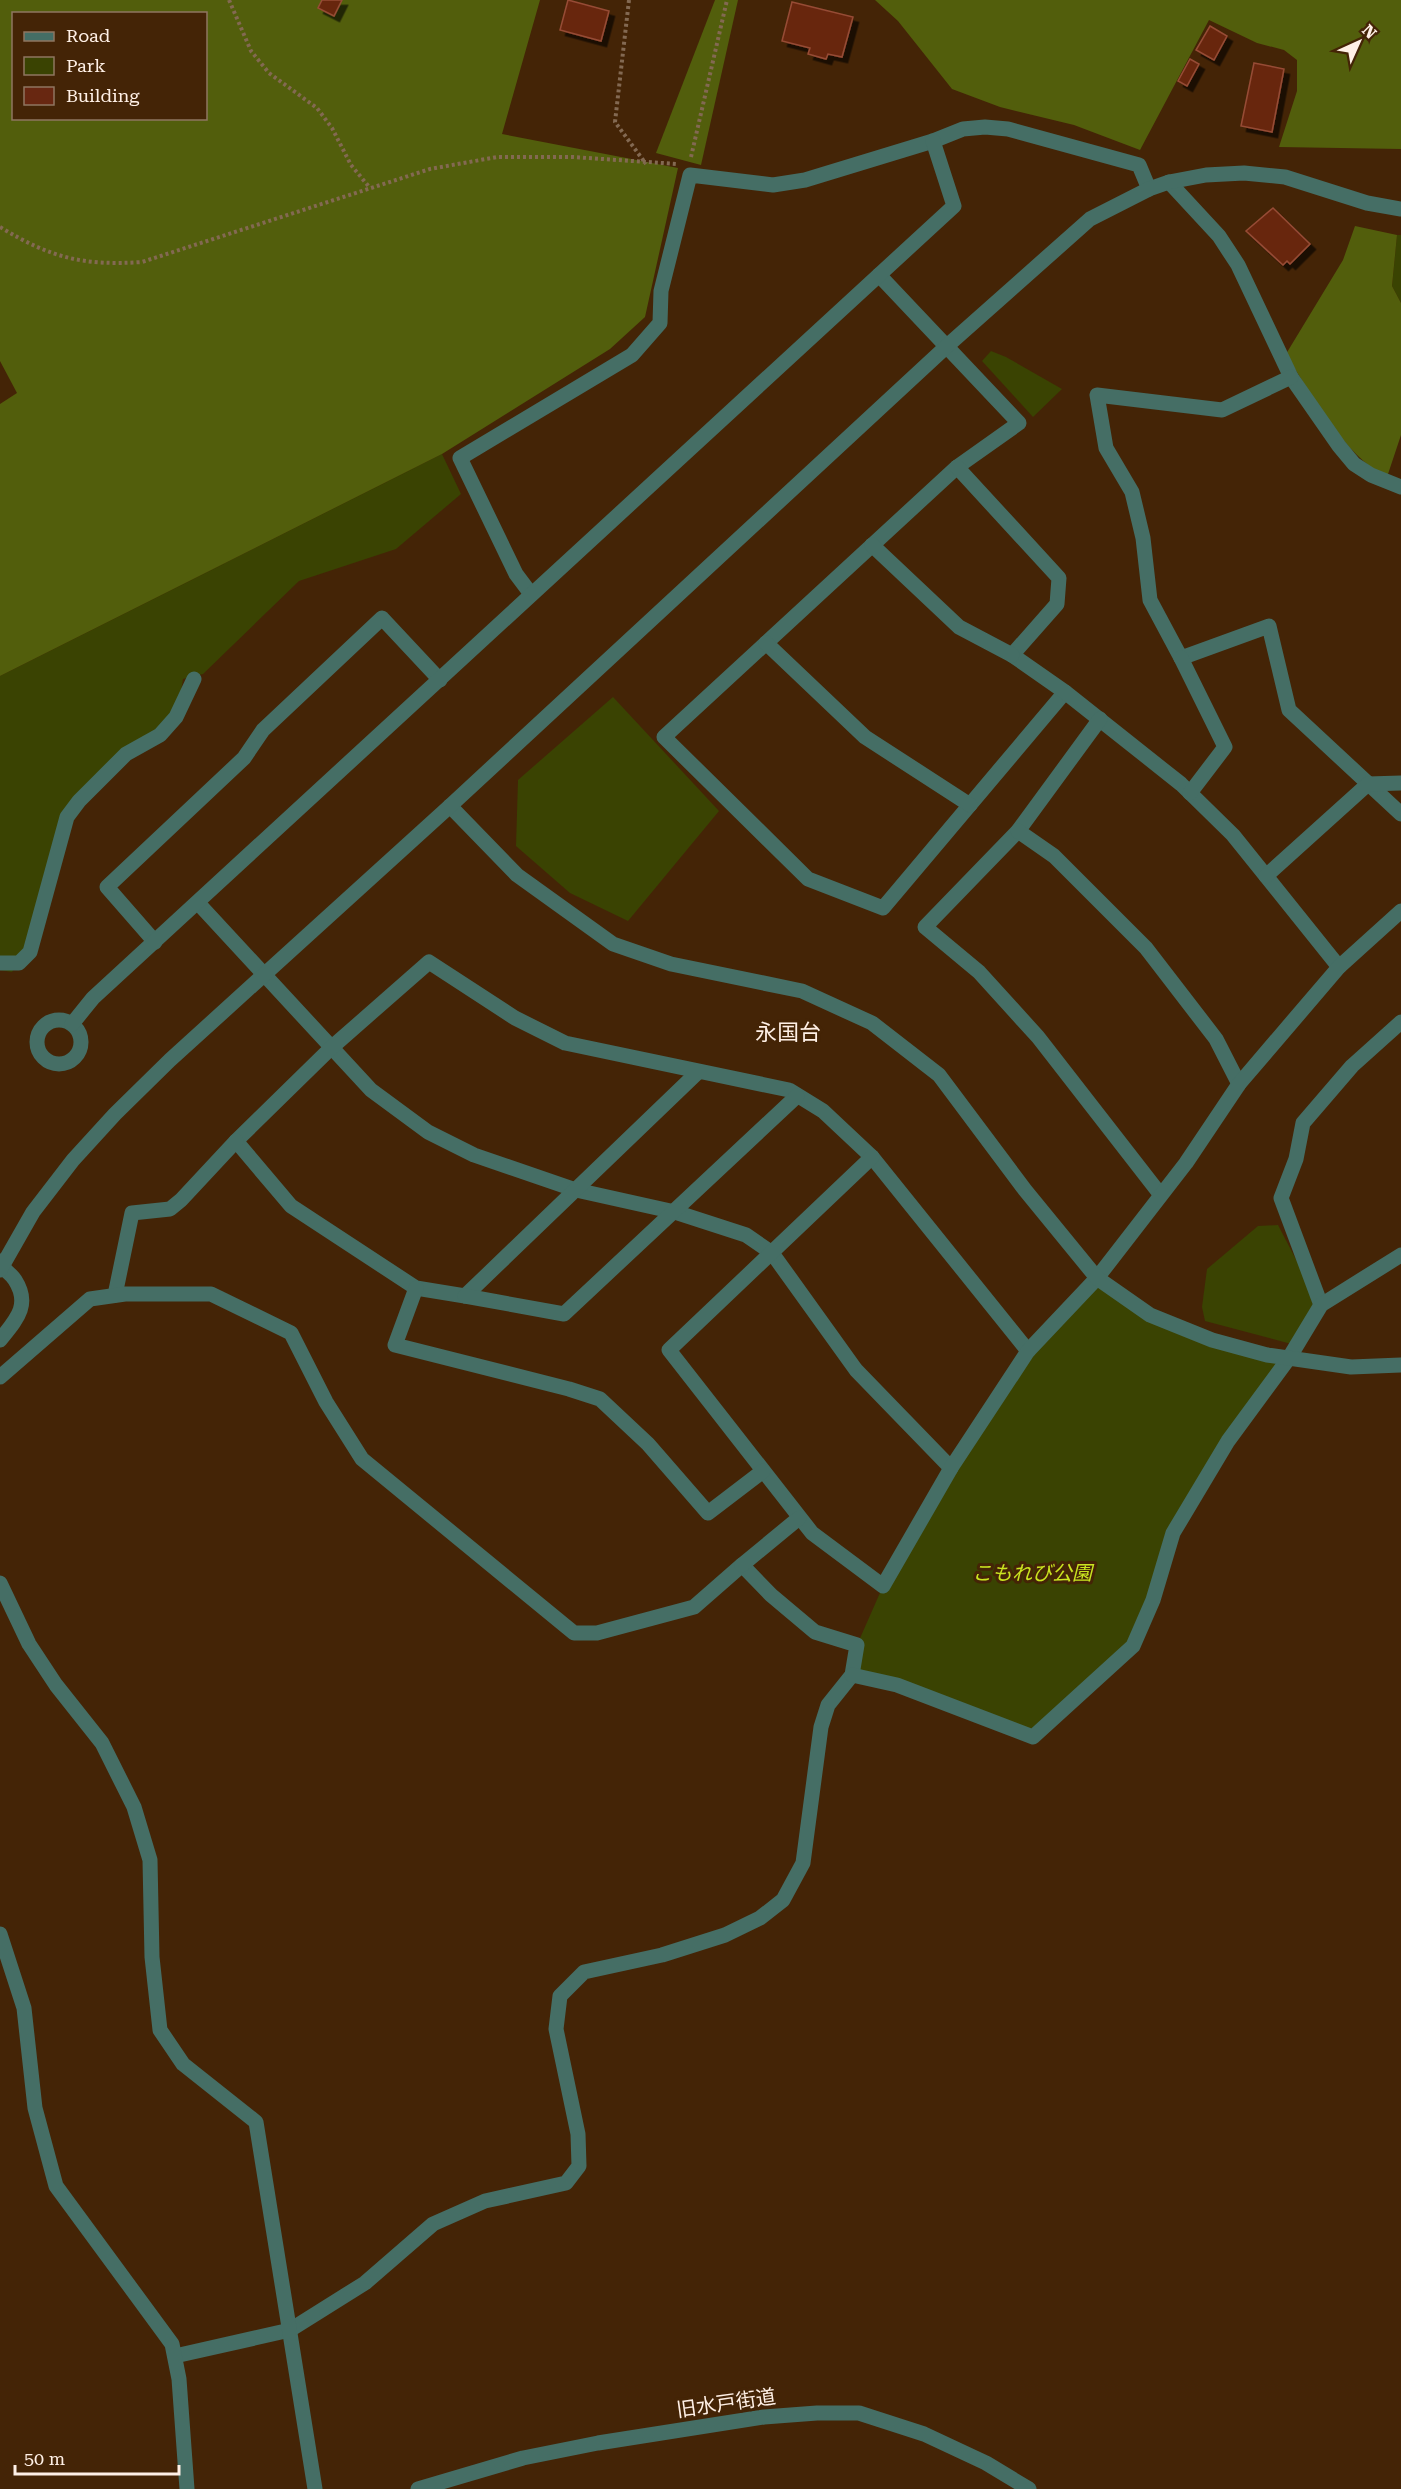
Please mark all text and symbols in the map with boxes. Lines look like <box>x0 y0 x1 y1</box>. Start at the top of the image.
legend <box>12 12 207 120</box>
north arrow <box>1329 12 1389 72</box>
text: N <box>1358 21 1380 43</box>
text: Road <box>66 25 111 46</box>
text: Park <box>66 55 106 76</box>
text: Building <box>66 85 140 106</box>
district label: 永国台 <box>755 1020 821 1045</box>
park label: こもれび公園 <box>972 1561 1095 1585</box>
street label: 旧水戸街道 <box>675 2384 777 2422</box>
scale bar <box>15 2438 178 2476</box>
text: 50 m <box>24 2448 65 2469</box>

